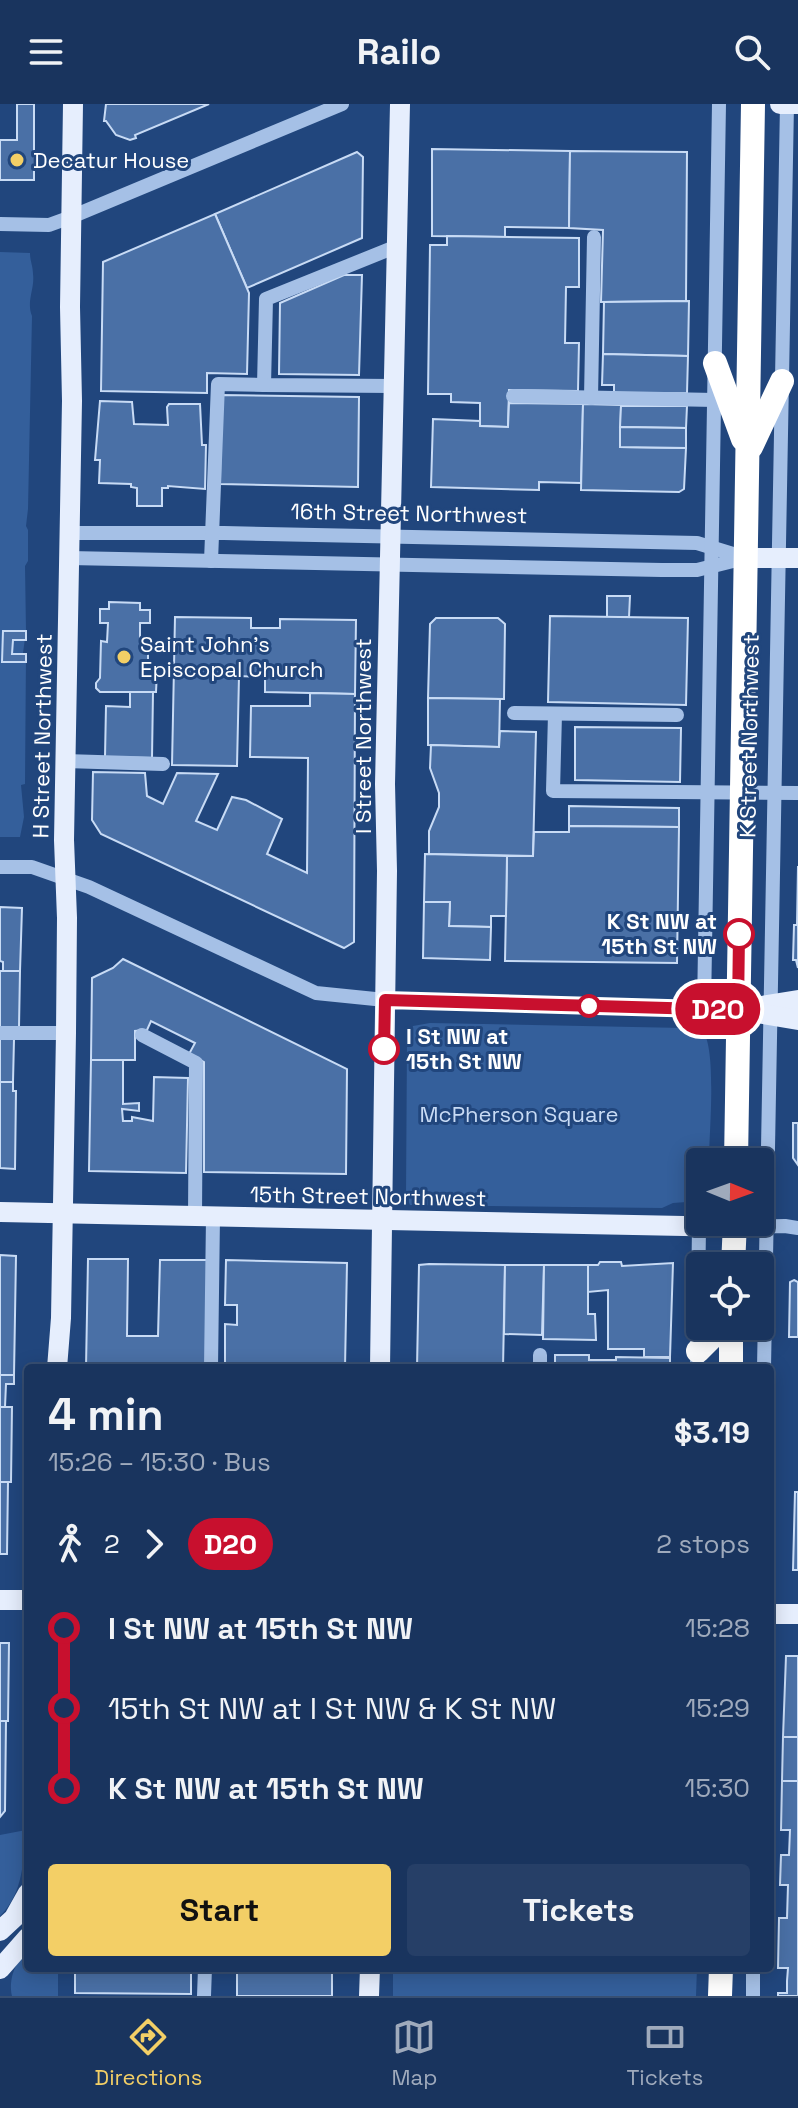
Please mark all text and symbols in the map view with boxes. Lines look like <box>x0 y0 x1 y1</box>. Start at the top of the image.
text: Railo <box>357 29 441 75</box>
icon: menu <box>24 30 68 74</box>
icon: search <box>730 30 774 74</box>
place label: Decatur House <box>33 146 189 174</box>
marker: Decatur House <box>8 151 26 169</box>
street label: 16th Street Northwest <box>290 497 528 529</box>
place label: Saint John's Episcopal Church <box>140 630 324 683</box>
street label: H Street Northwest <box>26 633 58 839</box>
street label: K Street Northwest <box>733 634 765 838</box>
street label: I Street Northwest <box>349 638 377 834</box>
marker: Saint John's Episcopal Church <box>115 648 133 666</box>
place label: K St NW at 15th St NW <box>601 907 717 960</box>
marker: K St NW at 15th St NW <box>724 919 754 949</box>
line badge: D20 <box>672 983 764 1035</box>
text: D20 <box>691 991 745 1027</box>
unlabelled marker <box>578 995 600 1017</box>
place label: I St NW at 15th St NW <box>406 1022 522 1075</box>
marker: I St NW at 15th St NW <box>369 1034 399 1064</box>
park label: McPherson Square <box>420 1100 619 1128</box>
north arrow <box>686 1148 774 1236</box>
map controls <box>686 1148 774 1340</box>
street label: 15th Street Northwest <box>250 1180 486 1212</box>
button: locate <box>686 1252 774 1340</box>
text: 4 min <box>48 1387 164 1443</box>
text: $3.19 <box>674 1413 750 1452</box>
text: 15:26 – 15:30 · Bus <box>48 1445 271 1479</box>
icon: walk <box>48 1522 92 1566</box>
icon: forward <box>132 1522 176 1566</box>
text: D20 <box>204 1526 257 1562</box>
text: 2 <box>104 1527 120 1561</box>
text: 2 stops <box>656 1527 750 1561</box>
text: I St NW at 15th St NW <box>108 1609 413 1648</box>
text: 15:28 <box>685 1611 750 1645</box>
text: 15th St NW at I St NW & K St NW <box>108 1689 556 1728</box>
text: 15:29 <box>685 1691 750 1725</box>
text: K St NW at 15th St NW <box>108 1769 424 1808</box>
text: 15:30 <box>685 1771 750 1805</box>
button: Start <box>48 1864 391 1956</box>
button: Tickets <box>407 1864 750 1956</box>
tab: Directions <box>95 2015 202 2091</box>
tab: Map <box>392 2015 437 2091</box>
tab: Tickets <box>627 2015 703 2091</box>

